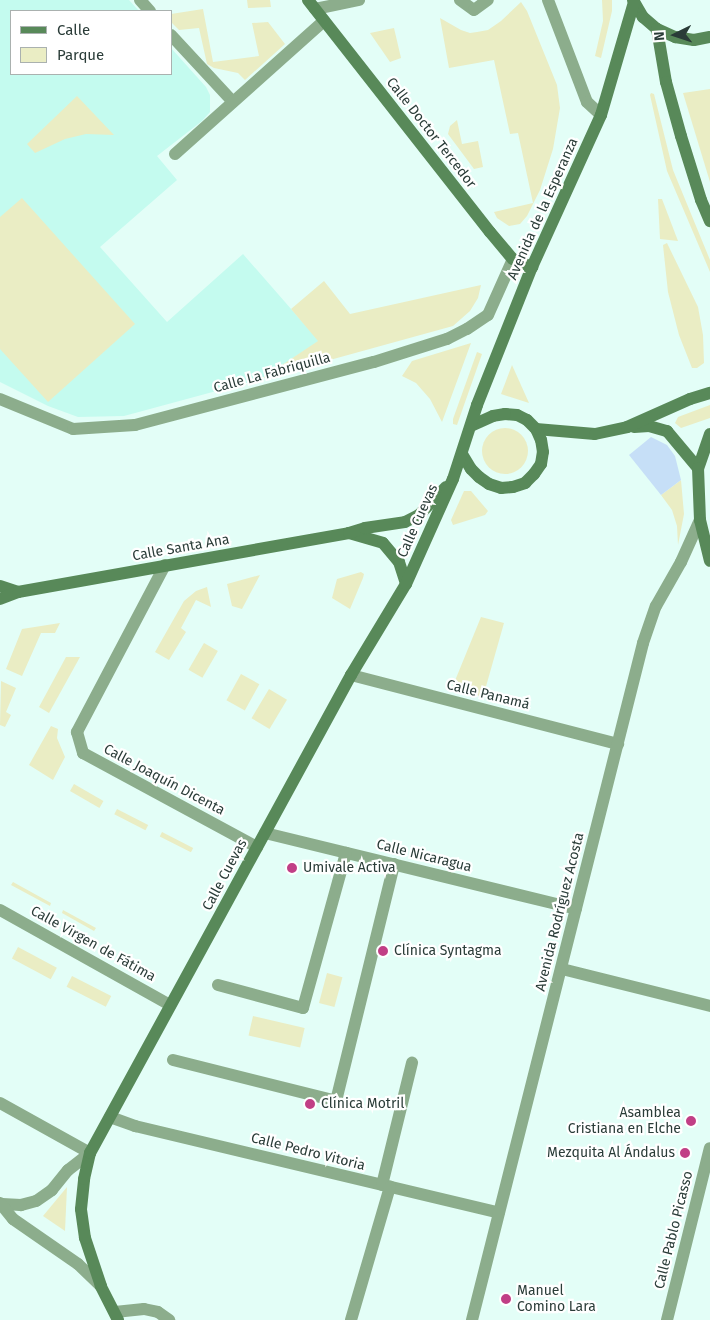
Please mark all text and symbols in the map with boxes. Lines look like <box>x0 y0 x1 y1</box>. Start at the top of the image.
legend <box>10 10 172 75</box>
north arrow <box>650 10 700 60</box>
text: Calle <box>57 21 90 39</box>
text: N <box>651 31 668 41</box>
text: Parque <box>57 46 104 64</box>
street label: Calle Doctor Tercedor <box>383 74 479 192</box>
street label: Avenida de la Esperanza <box>504 135 582 283</box>
street label: Calle La Fabriquilla <box>212 349 332 397</box>
street label: Calle Cuevas <box>394 482 442 560</box>
street label: Calle Santa Ana <box>131 531 231 565</box>
street label: Calle Panamá <box>445 677 531 713</box>
street label: Calle Joaquín Dicenta <box>101 741 227 819</box>
street label: Avenida Rodríguez Acosta <box>532 831 588 993</box>
street label: Calle Cuevas <box>199 836 251 914</box>
street label: Calle Nicaragua <box>375 836 473 876</box>
place label: Umivale Activa <box>303 860 396 876</box>
marker: Umivale Activa <box>285 861 299 875</box>
street label: Calle Virgen de Fátima <box>28 903 158 985</box>
place label: Clínica Syntagma <box>394 943 502 959</box>
marker: Clínica Syntagma <box>376 944 390 958</box>
place label: Clínica Motril <box>321 1096 404 1112</box>
marker: Clínica Motril <box>303 1097 317 1111</box>
place label: Asamblea Cristiana en Elche <box>568 1105 681 1138</box>
marker: Asamblea Cristiana en Elche <box>685 1115 697 1127</box>
street label: Calle Pedro Vitoria <box>249 1130 367 1174</box>
place label: Mezquita Al Ándalus <box>547 1145 675 1161</box>
marker: Mezquita Al Ándalus <box>679 1147 691 1159</box>
street label: Calle Pablo Picasso <box>651 1169 697 1291</box>
place label: Manuel Comino Lara <box>517 1283 596 1315</box>
marker: Manuel Comino Lara <box>499 1292 513 1306</box>

